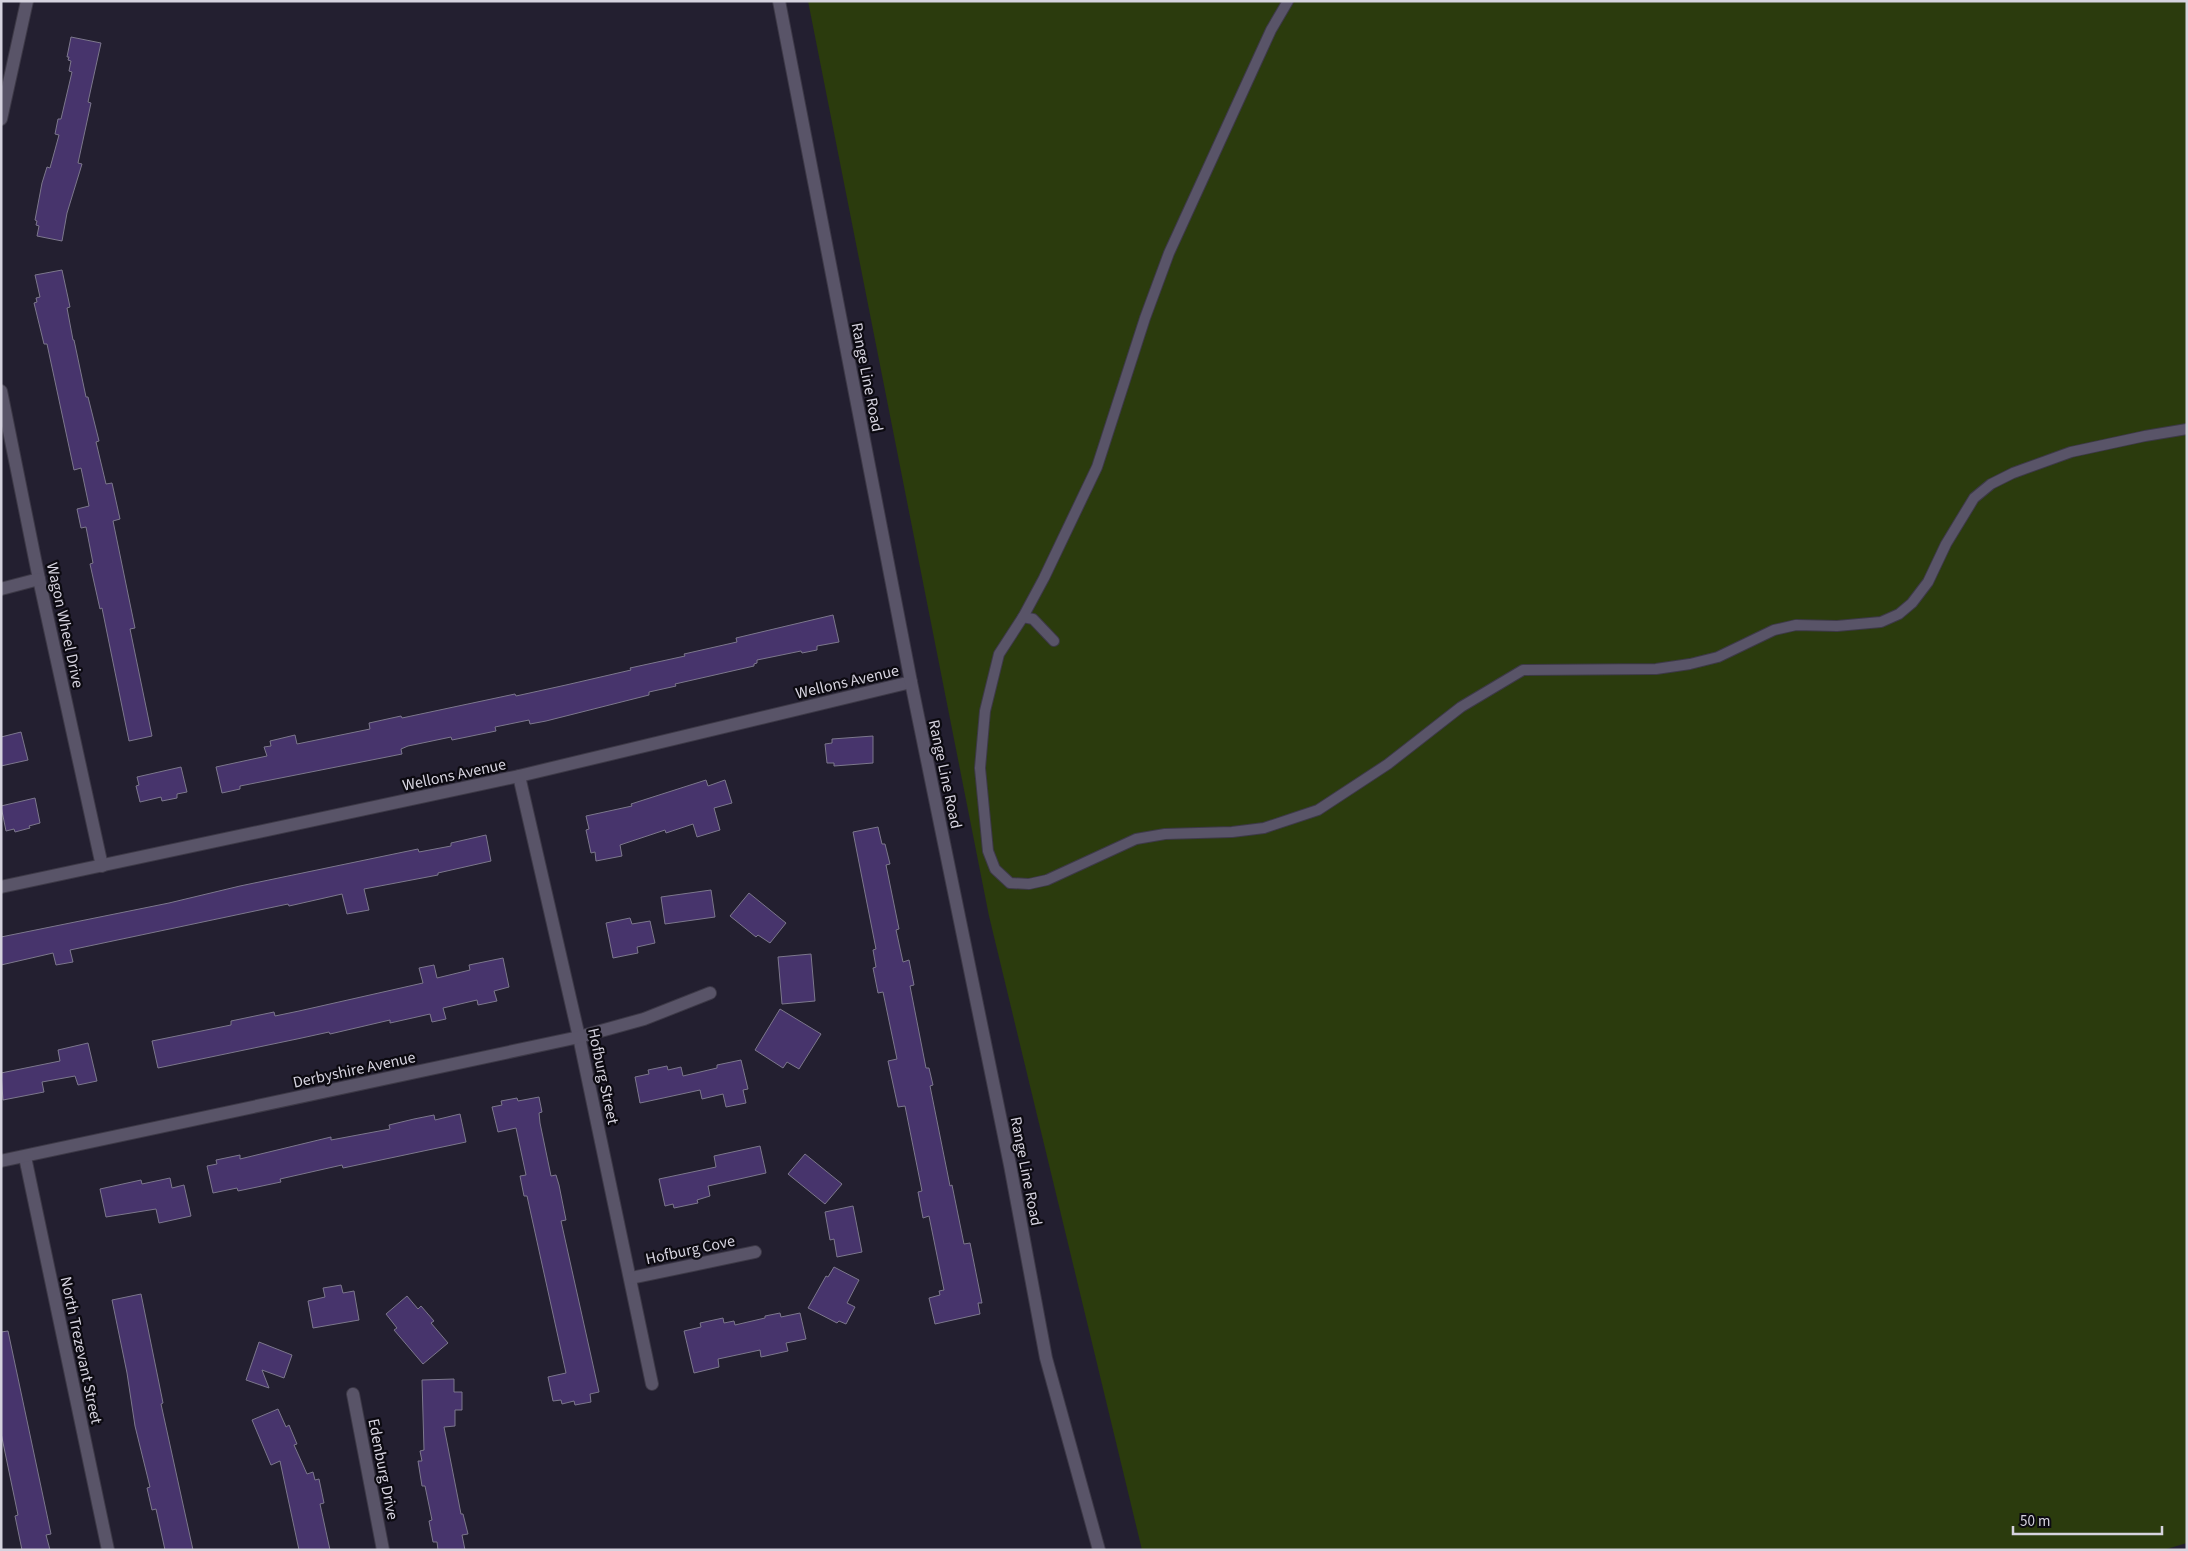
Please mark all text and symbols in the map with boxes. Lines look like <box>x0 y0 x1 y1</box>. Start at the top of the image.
street label: Range Line Road <box>846 321 888 434</box>
street label: Wagon Wheel Drive <box>41 560 89 690</box>
street label: Wellons Avenue <box>793 659 901 705</box>
street label: Range Line Road <box>923 718 967 831</box>
street label: Wellons Avenue <box>400 753 508 797</box>
street label: Hofburg Street <box>582 1026 624 1127</box>
street label: Derbyshire Avenue <box>291 1046 418 1094</box>
street label: Range Line Road <box>1005 1115 1047 1228</box>
street label: Hofburg Cove <box>643 1230 737 1270</box>
street label: North Trezevant Street <box>55 1274 108 1427</box>
street label: Edenburg Drive <box>362 1417 404 1522</box>
scale bar <box>2013 1504 2162 1536</box>
text: 50 m <box>2020 1511 2050 1532</box>

